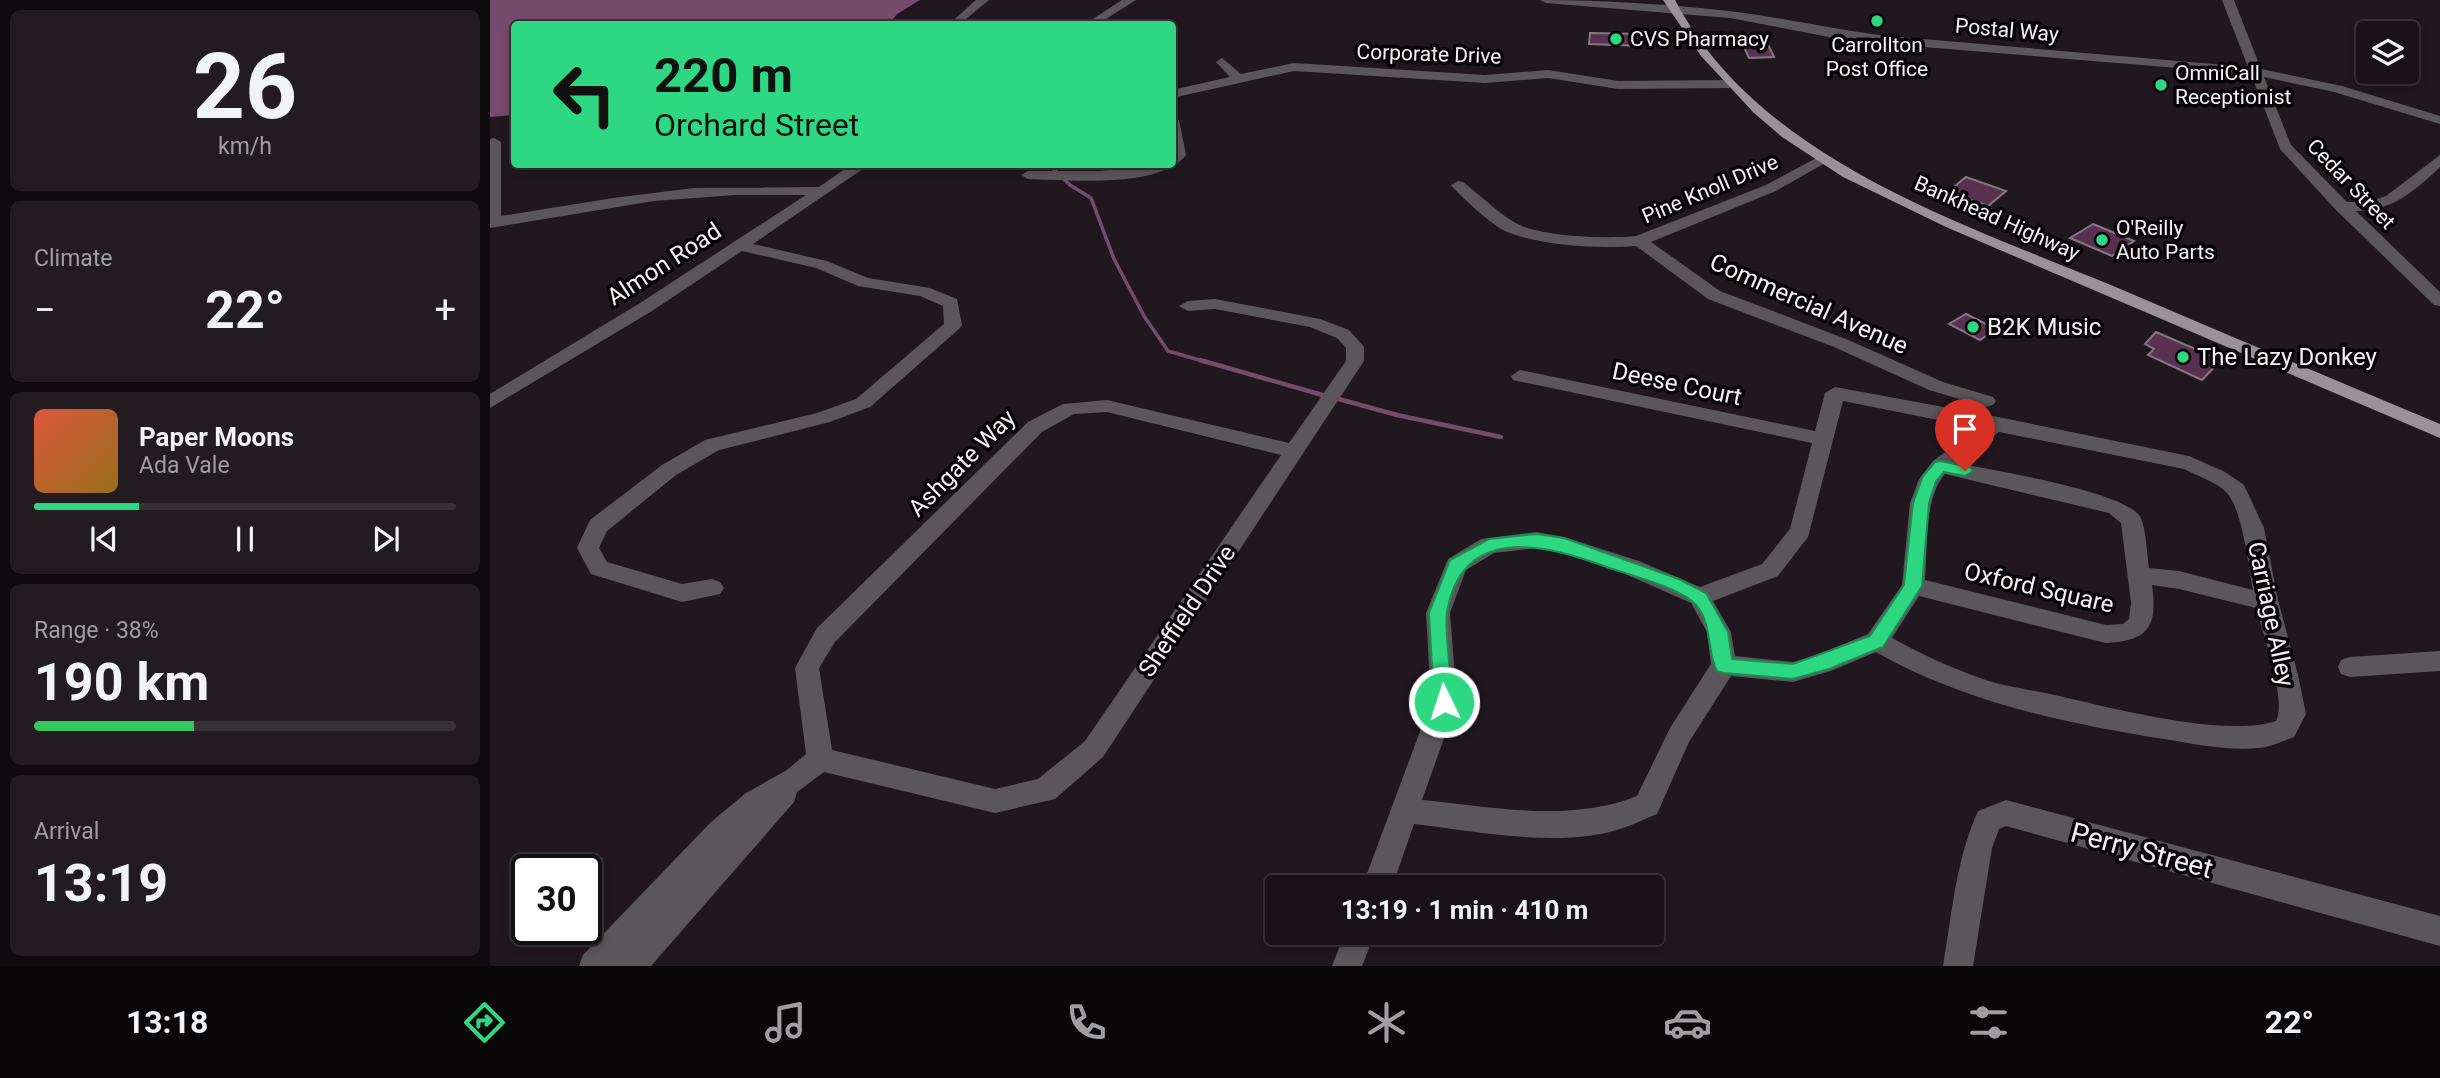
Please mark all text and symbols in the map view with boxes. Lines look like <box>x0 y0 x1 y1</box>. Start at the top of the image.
marker: Carrollton Post Office <box>1869 13 1885 29</box>
street label: Postal Way <box>1954 14 2060 46</box>
map controls <box>2356 21 2419 84</box>
button: layers <box>2356 21 2419 84</box>
place label: CVS Pharmacy <box>1630 27 1769 51</box>
marker: CVS Pharmacy <box>1608 31 1624 47</box>
place label: Carrollton Post Office <box>1826 33 1928 81</box>
text: 26 <box>193 34 297 140</box>
street label: Corporate Drive <box>1356 39 1502 69</box>
text: 220 m <box>654 47 793 104</box>
icon: left <box>539 49 630 140</box>
place label: OmniCall Receptionist <box>2175 61 2291 109</box>
marker: OmniCall Receptionist <box>2153 77 2169 93</box>
text: Orchard Street <box>654 106 859 144</box>
text: km/h <box>218 133 272 160</box>
street label: Cedar Street <box>2302 134 2400 234</box>
street label: Pine Knoll Drive <box>1638 150 1782 228</box>
street label: Bankhead Highway <box>1911 171 2083 265</box>
place label: O'Reilly Auto Parts <box>2116 216 2215 264</box>
street label: Almon Road <box>602 217 726 311</box>
marker: O'Reilly Auto Parts <box>2094 232 2110 248</box>
text: Climate <box>34 245 113 272</box>
street label: Commercial Avenue <box>1706 248 1912 360</box>
text: 22° <box>205 280 285 341</box>
text: − <box>34 288 56 332</box>
text: + <box>434 288 456 332</box>
place label: B2K Music <box>1987 313 2101 341</box>
marker: B2K Music <box>1965 319 1981 335</box>
place label: The Lazy Donkey <box>2197 343 2378 371</box>
marker: The Lazy Donkey <box>2175 349 2191 365</box>
street label: Deese Court <box>1610 357 1744 411</box>
pin <box>1935 399 1995 471</box>
street label: Ashgate Way <box>903 403 1022 522</box>
icon: arrive <box>1946 410 1984 448</box>
text: Paper Moons <box>139 422 294 452</box>
text: Ada Vale <box>139 452 230 479</box>
icon: previous <box>85 520 123 558</box>
icon: pause <box>226 520 264 558</box>
icon: next <box>367 520 405 558</box>
street label: Carriage Alley <box>2242 539 2300 690</box>
street label: Sheffield Drive <box>1133 540 1241 682</box>
street label: Oxford Square <box>1961 557 2117 619</box>
text: Range · 38% <box>34 617 159 644</box>
text: 190 km <box>34 652 209 713</box>
position arrow <box>1407 665 1481 739</box>
street label: Perry Street <box>2067 816 2216 885</box>
text: Arrival <box>34 818 99 845</box>
text: 13:19 <box>34 853 168 914</box>
speed limit sign: 30 <box>511 854 602 945</box>
text: 13:19 · 1 min · 410 m <box>1341 895 1588 925</box>
icon: directions <box>460 998 509 1047</box>
icon: music <box>761 998 810 1047</box>
icon: phone <box>1062 998 1111 1047</box>
icon: climate <box>1362 998 1411 1047</box>
icon: car <box>1663 998 1712 1047</box>
icon: filters <box>1964 998 2013 1047</box>
text: 13:18 <box>126 1003 208 1041</box>
text: 22° <box>2265 1003 2314 1041</box>

